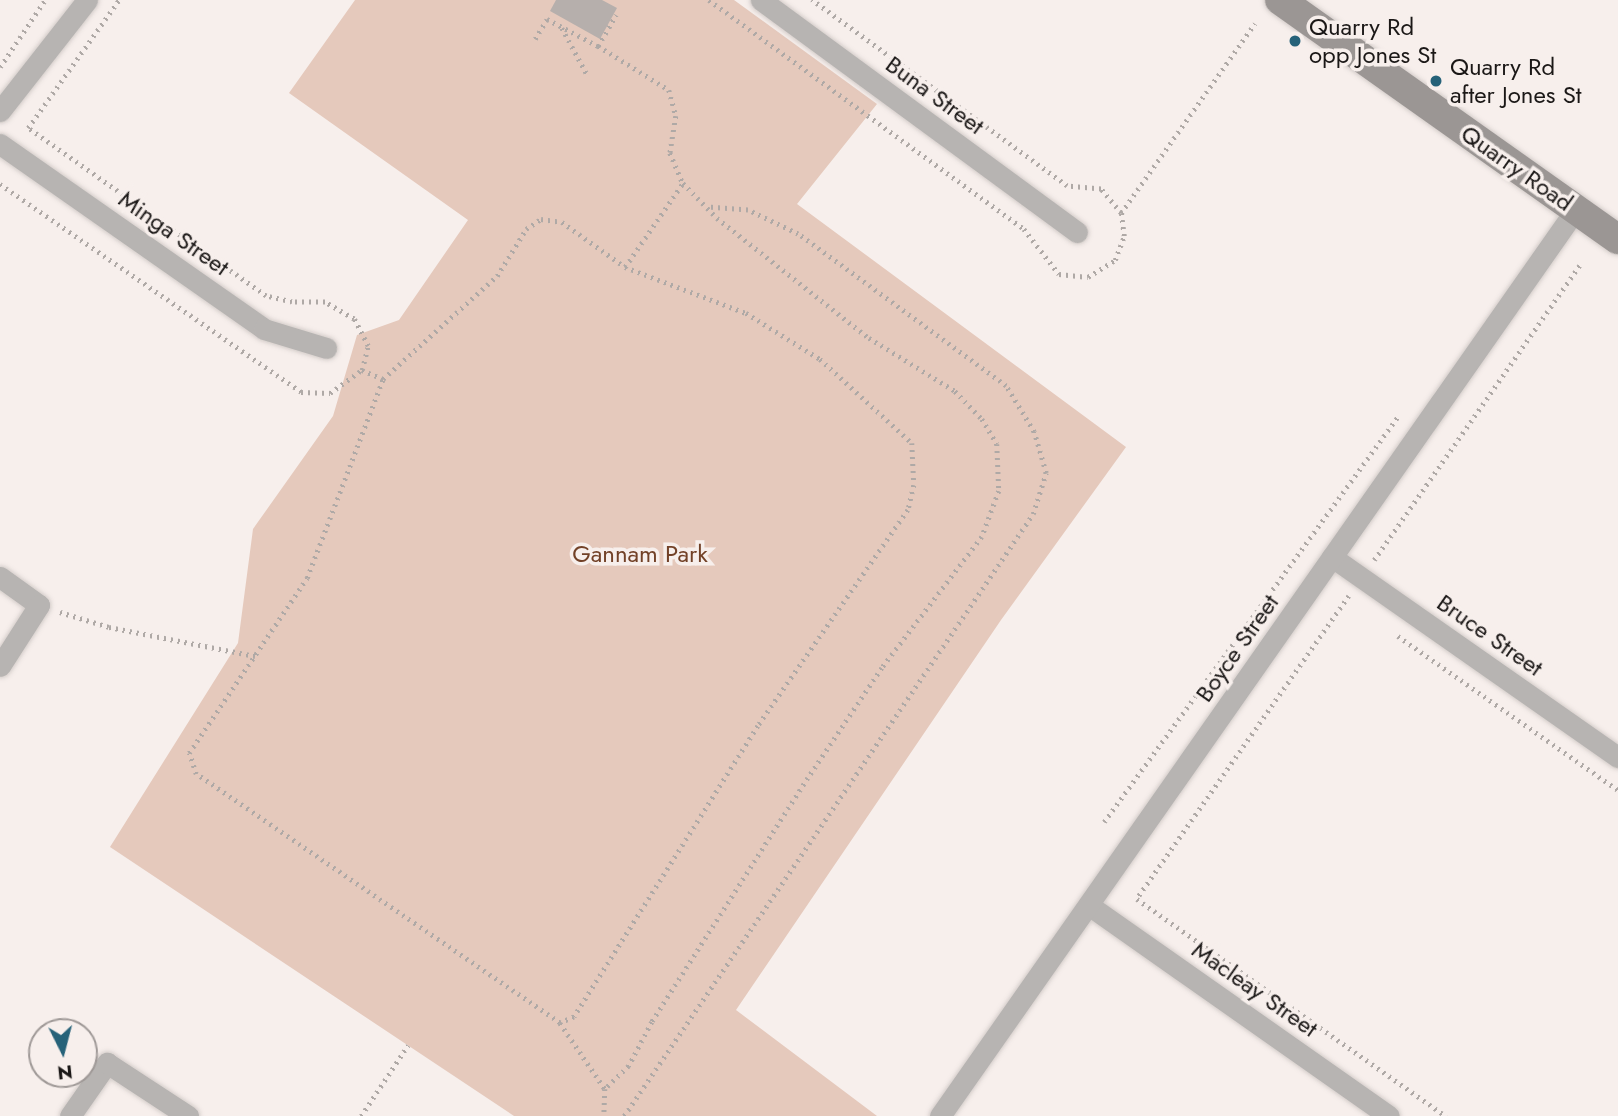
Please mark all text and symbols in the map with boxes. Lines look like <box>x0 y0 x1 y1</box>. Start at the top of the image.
place label: Quarry Rd opp Jones St <box>1309 13 1436 69</box>
marker: Quarry Rd opp Jones St <box>1287 33 1303 49</box>
street label: Buna Street <box>880 50 990 140</box>
place label: Quarry Rd after Jones St <box>1450 53 1582 109</box>
marker: Quarry Rd after Jones St <box>1428 73 1444 89</box>
street label: Quarry Road <box>1456 119 1578 217</box>
street label: Minga Street <box>113 185 235 281</box>
park label: Gannam Park <box>572 540 708 568</box>
street label: Bruce Street <box>1432 588 1548 682</box>
street label: Boyce Street <box>1189 589 1285 707</box>
street label: Macleay Street <box>1187 935 1323 1043</box>
north arrow <box>28 1018 98 1088</box>
text: N <box>56 1058 74 1087</box>

